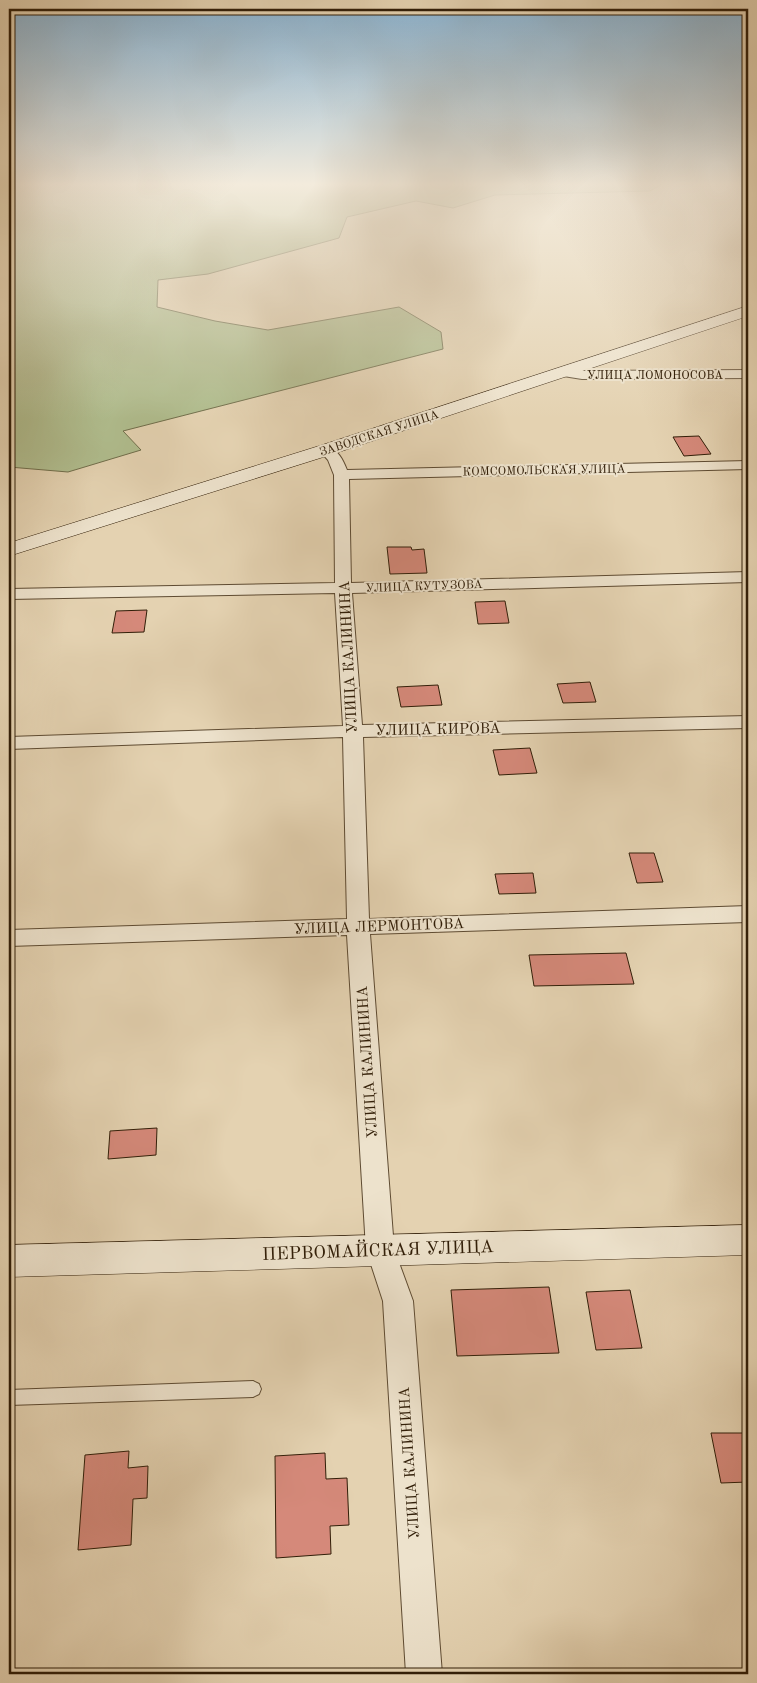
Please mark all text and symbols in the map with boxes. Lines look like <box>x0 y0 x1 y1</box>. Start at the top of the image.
street label: УЛИЦА ЛОМОНОСОВА <box>587 370 723 382</box>
street label: ЗАВОДСКАЯ УЛИЦА <box>318 409 440 459</box>
street label: КОМСОМОЛЬСКАЯ УЛИЦА <box>462 464 626 478</box>
street label: УЛИЦА КУТУЗОВА <box>365 579 483 595</box>
street label: УЛИЦА КАЛИНИНА <box>338 580 361 734</box>
street label: УЛИЦА КИРОВА <box>375 722 501 739</box>
street label: УЛИЦА ЛЕРМОНТОВА <box>294 917 465 938</box>
street label: УЛИЦА КАЛИНИНА <box>356 985 381 1139</box>
street label: ПЕРВОМАЙСКАЯ УЛИЦА <box>262 1234 494 1264</box>
street label: УЛИЦА КАЛИНИНА <box>398 1386 423 1540</box>

